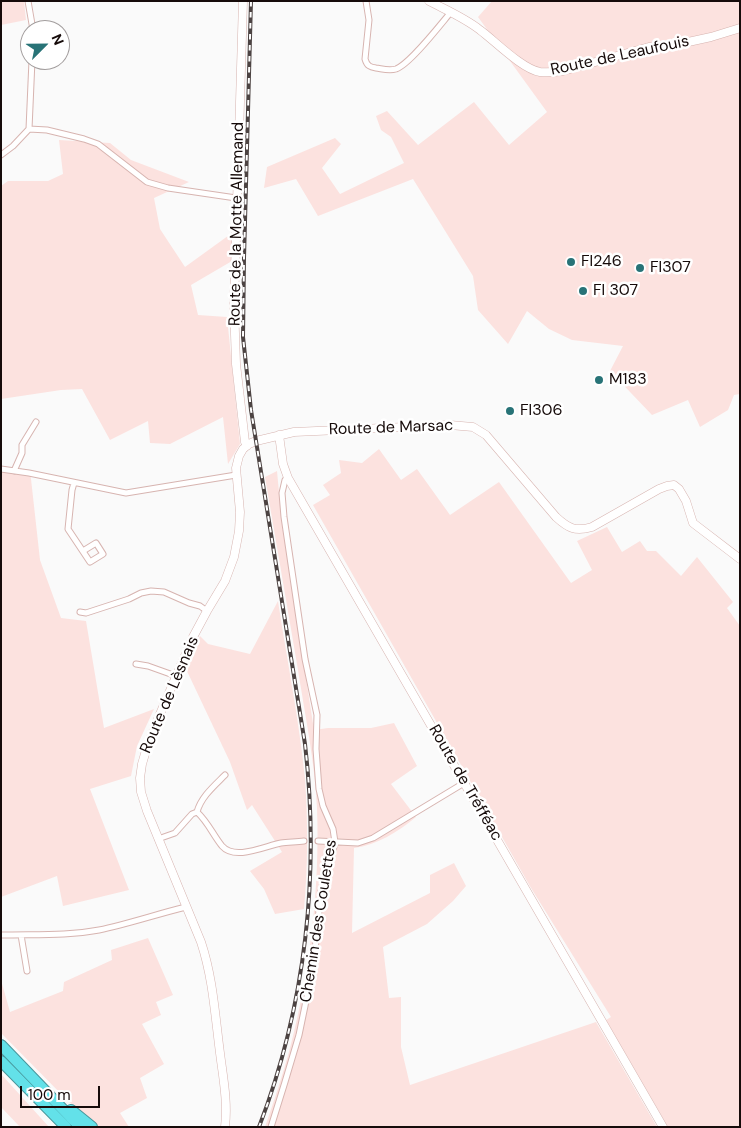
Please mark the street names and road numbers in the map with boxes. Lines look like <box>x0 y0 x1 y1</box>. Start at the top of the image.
street label: Route de Leaufouis <box>549 32 691 80</box>
street label: Route de la Motte Allemand <box>226 122 248 326</box>
street label: Route de Marsac <box>328 416 454 440</box>
street label: Route de Lèsnais <box>137 634 203 756</box>
street label: Route de Tréfféac <box>424 722 506 844</box>
street label: Chemin des Coulettes <box>297 838 341 1004</box>

